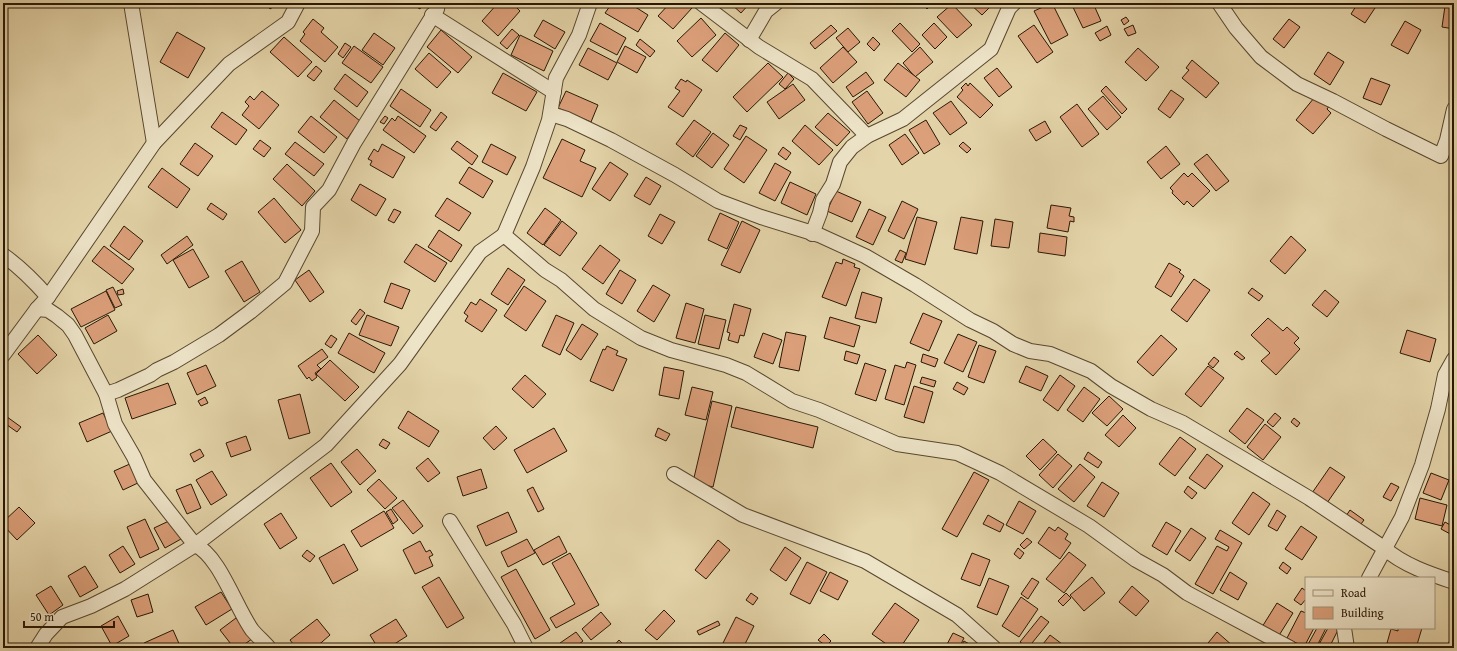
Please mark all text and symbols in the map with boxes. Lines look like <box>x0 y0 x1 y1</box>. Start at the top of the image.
legend <box>1305 577 1435 629</box>
text: Road <box>1341 584 1367 601</box>
scale bar <box>24 603 114 629</box>
text: Building <box>1341 604 1384 621</box>
text: 50 m <box>30 608 54 625</box>

